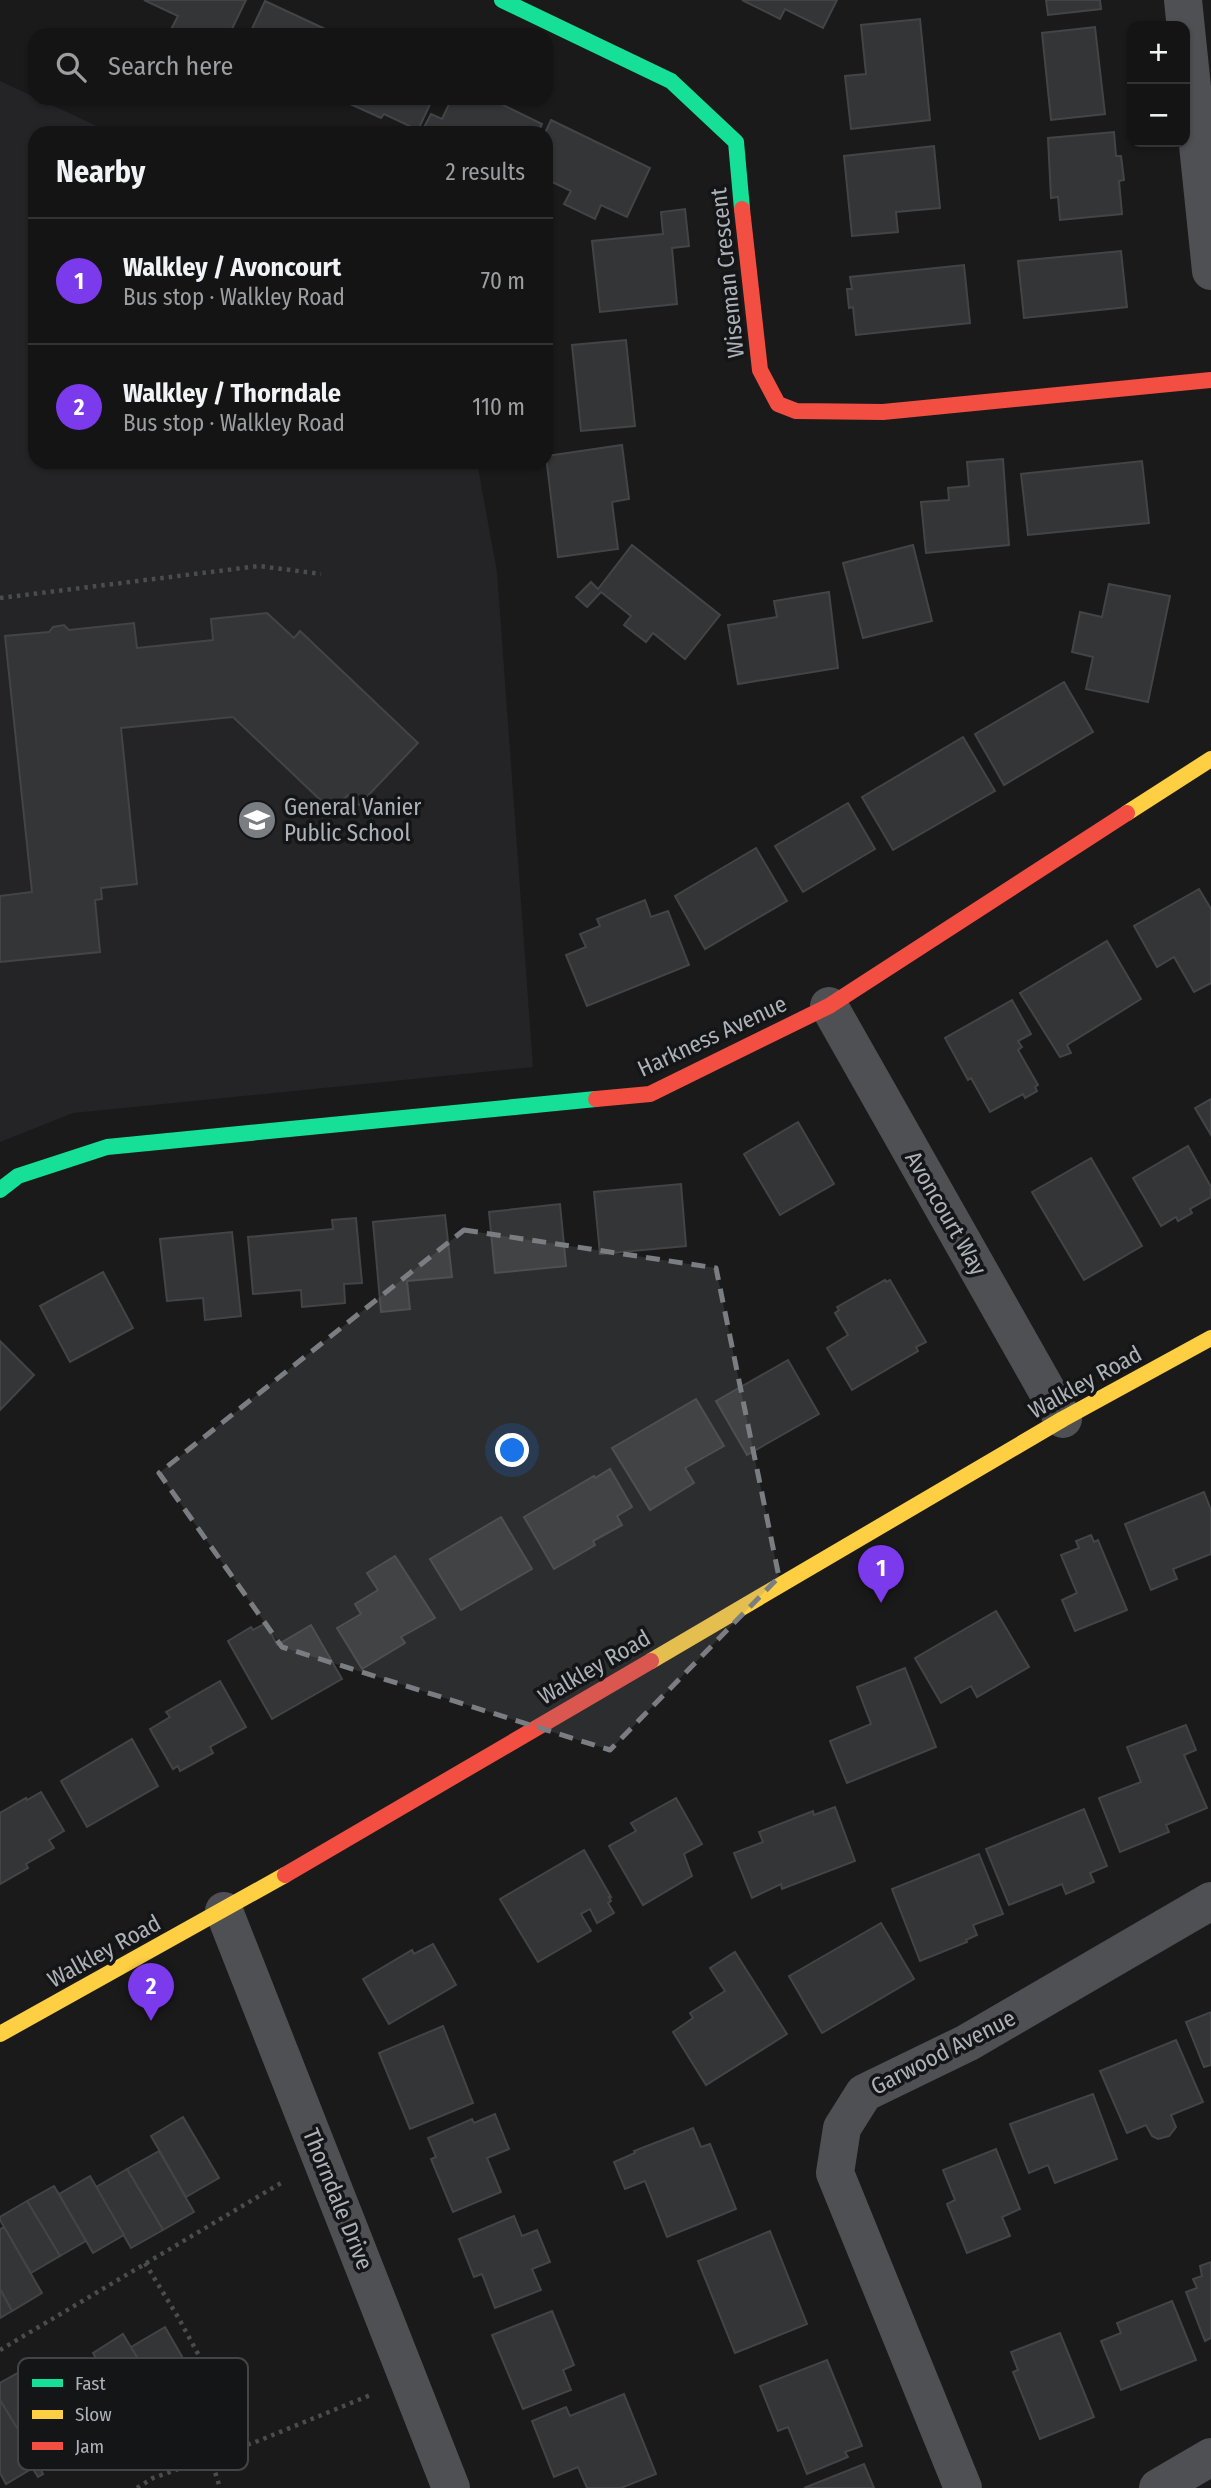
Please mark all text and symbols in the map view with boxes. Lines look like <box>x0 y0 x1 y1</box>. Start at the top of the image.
map controls <box>1127 21 1190 147</box>
button: + <box>1127 21 1190 84</box>
search box <box>28 28 553 105</box>
icon: search <box>52 48 90 86</box>
text: Search here <box>108 51 233 82</box>
button: − <box>1127 84 1190 147</box>
text: Nearby <box>56 154 145 190</box>
text: 2 results <box>445 158 525 186</box>
street label: Wiseman Crescent <box>704 186 750 360</box>
text: Walkley / Avoncourt <box>123 252 341 283</box>
text: 1 <box>74 267 84 295</box>
text: 70 m <box>481 267 525 295</box>
text: Bus stop · Walkley Road <box>123 283 345 311</box>
text: Walkley / Thorndale <box>123 378 341 409</box>
text: 2 <box>74 393 84 421</box>
text: 110 m <box>472 393 525 421</box>
text: Bus stop · Walkley Road <box>123 409 345 437</box>
place label: General Vanier Public School <box>284 793 421 847</box>
school or university icon: General Vanier Public School <box>236 799 278 841</box>
street label: Harkness Avenue <box>633 989 791 1083</box>
street label: Avoncourt Way <box>899 1146 993 1281</box>
street label: Walkley Road <box>1024 1339 1146 1425</box>
your location <box>495 1433 529 1467</box>
pin: 1 <box>858 1545 904 1603</box>
street label: Walkley Road <box>533 1624 655 1710</box>
street label: Walkley Road <box>43 1908 165 1994</box>
pin: 2 <box>128 1963 174 2021</box>
street label: Garwood Avenue <box>866 2004 1020 2100</box>
street label: Thorndale Drive <box>297 2124 379 2274</box>
legend <box>18 2358 248 2470</box>
text: Fast <box>75 2372 106 2395</box>
text: Slow <box>75 2403 112 2426</box>
text: Jam <box>75 2435 104 2458</box>

